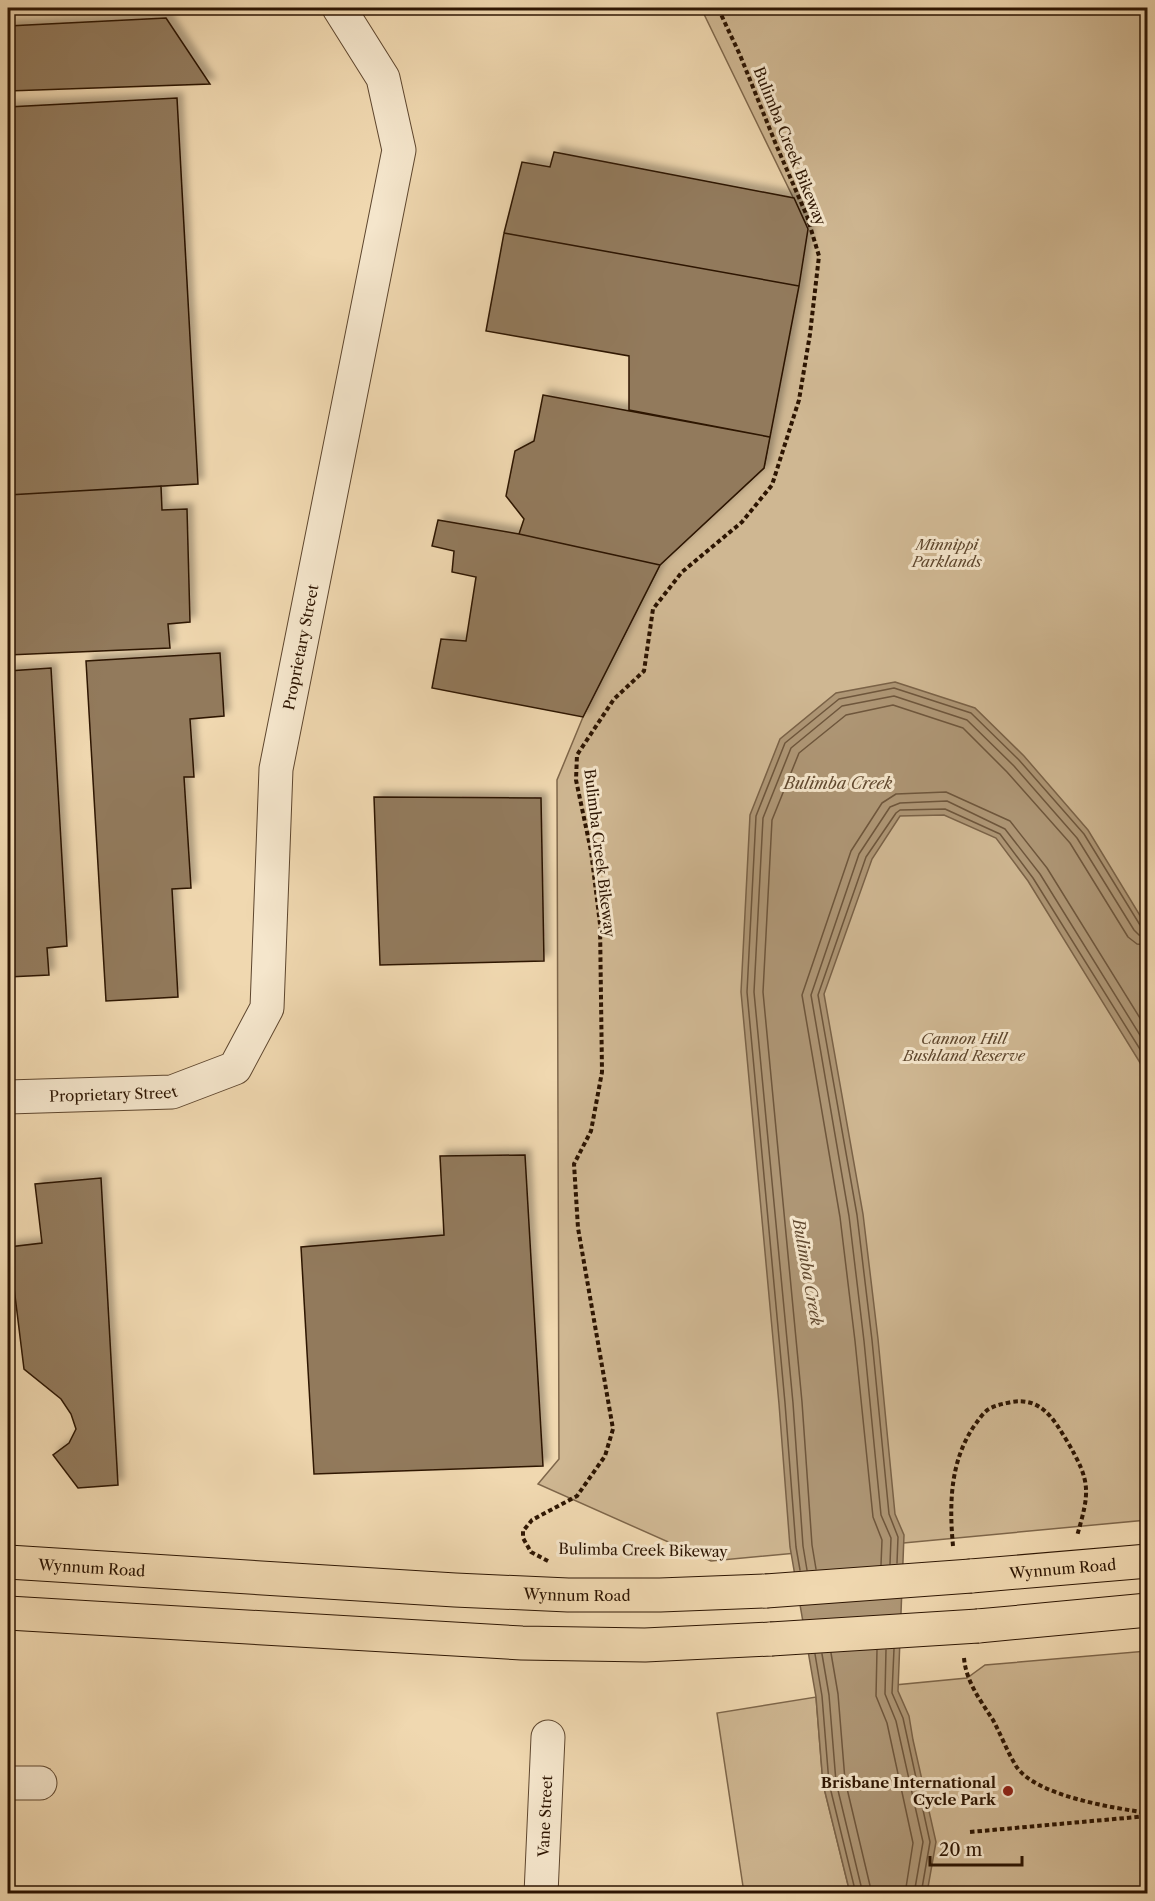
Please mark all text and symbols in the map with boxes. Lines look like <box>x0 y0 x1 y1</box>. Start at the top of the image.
street label: Bulimba Creek Bikeway <box>749 64 831 229</box>
park label: Minnippi Parklands <box>911 535 982 571</box>
street label: Proprietary Street <box>278 582 322 712</box>
street label: Bulimba Creek Bikeway <box>580 768 620 939</box>
water label: Bulimba Creek <box>782 773 893 793</box>
park label: Cannon Hill Bushland Reserve <box>902 1029 1026 1065</box>
street label: Proprietary Street <box>49 1081 181 1105</box>
water label: Bulimba Creek <box>788 1215 827 1328</box>
street label: Bulimba Creek Bikeway <box>558 1539 729 1561</box>
street label: Wynnum Road <box>37 1554 146 1580</box>
street label: Wynnum Road <box>1008 1554 1117 1582</box>
street label: Wynnum Road <box>522 1583 631 1605</box>
place label: Brisbane International Cycle Park <box>821 1773 997 1809</box>
street label: Vane Street <box>533 1774 556 1858</box>
marker: Brisbane International Cycle Park <box>1001 1784 1015 1798</box>
scale bar <box>930 1829 1022 1867</box>
text: 20 m <box>939 1839 983 1861</box>

